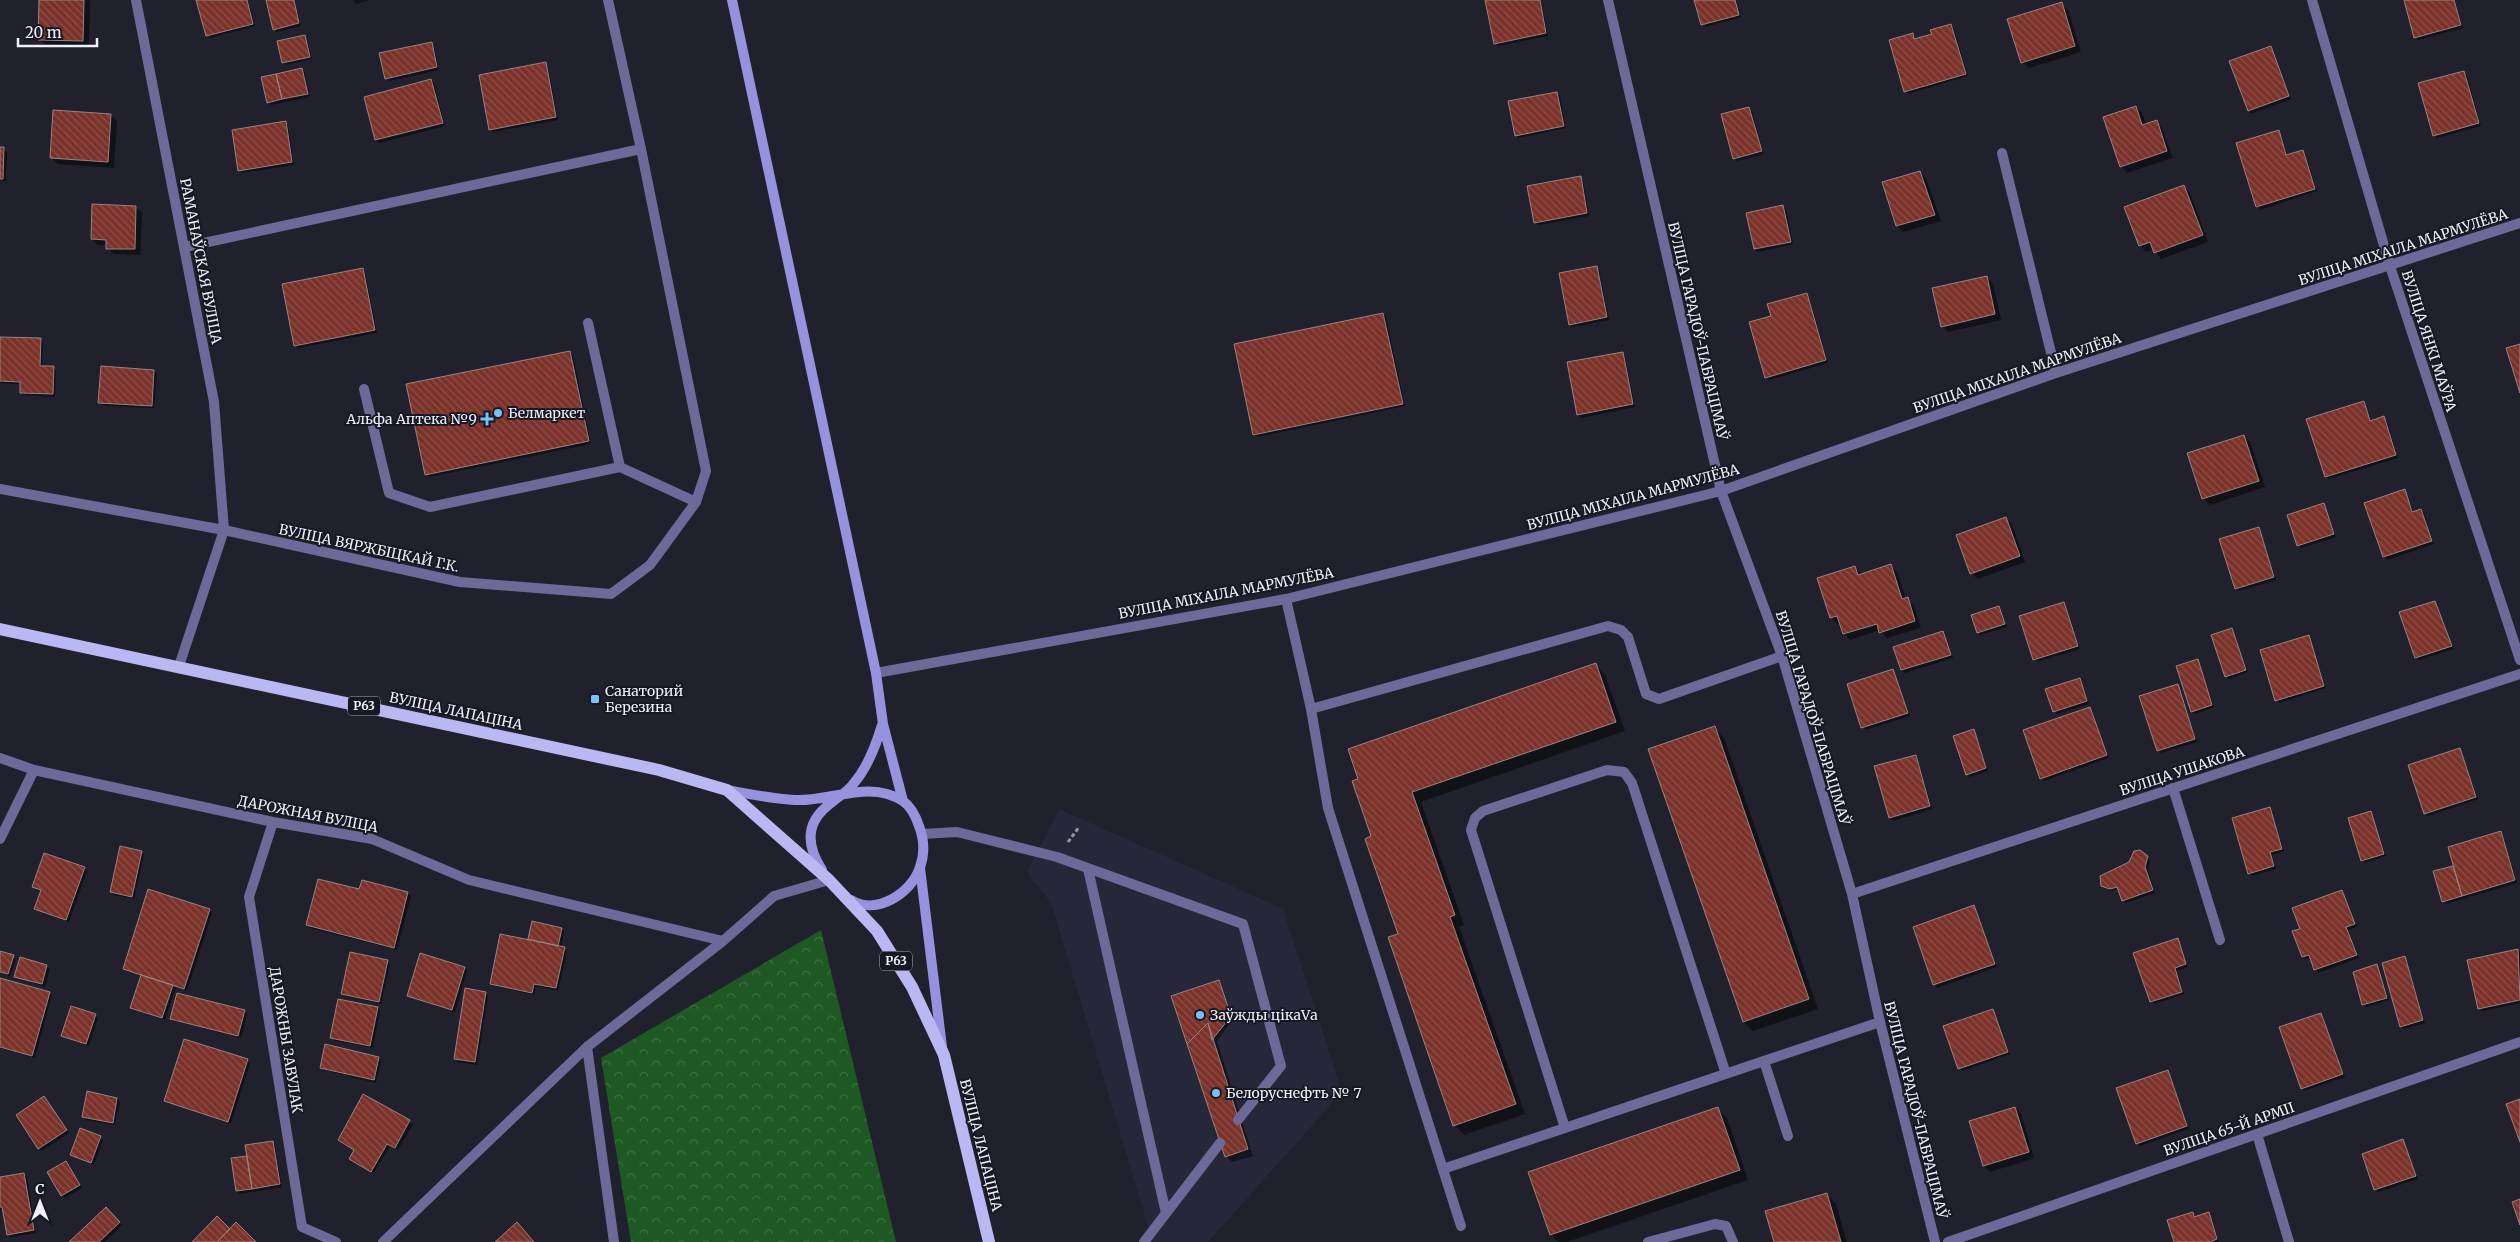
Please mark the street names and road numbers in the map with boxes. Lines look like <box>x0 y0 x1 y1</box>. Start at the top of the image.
street label: РАМАНАЎСКАЯ ВУЛІЦА <box>176 177 226 346</box>
street label: ВУЛІЦА МІХАІЛА МАРМУЛЁВА <box>2296 205 2510 289</box>
street label: ВУЛІЦА ГАРАДОЎ-ПАБРАЦІМАЎ <box>1664 220 1732 443</box>
street label: ВУЛІЦА ЯНКІ МАЎРА <box>2398 268 2460 414</box>
street label: ВУЛІЦА МІХАІЛА МАРМУЛЁВА <box>1911 329 2124 417</box>
street label: ВУЛІЦА МІХАІЛА МАРМУЛЁВА <box>1525 460 1741 534</box>
street label: ВУЛІЦА ВЯРЖБІЦКАЙ Г.К. <box>277 520 461 576</box>
street label: ВУЛІЦА МІХАІЛА МАРМУЛЁВА <box>1117 563 1335 623</box>
street label: ВУЛІЦА ГАРАДОЎ-ПАБРАЦІМАЎ <box>1772 609 1855 829</box>
street label: ВУЛІЦА ЛАПАЦІНА <box>388 688 524 734</box>
road number: Р63 <box>348 696 380 716</box>
street label: ВУЛІЦА УШАКОВА <box>2117 742 2247 800</box>
street label: ДАРОЖНАЯ ВУЛІЦА <box>236 792 380 836</box>
road number: Р63 <box>880 951 912 970</box>
street label: ДАРОЖНЫ ЗАВУЛАК <box>266 965 306 1115</box>
street label: ВУЛІЦА ГАРАДОЎ-ПАБРАЦІМАЎ <box>1880 999 1952 1222</box>
street label: ВУЛІЦА ЛАПАЦІНА <box>956 1077 1006 1213</box>
street label: ВУЛІЦА 65-Й АРМІІ <box>2161 1098 2297 1160</box>

